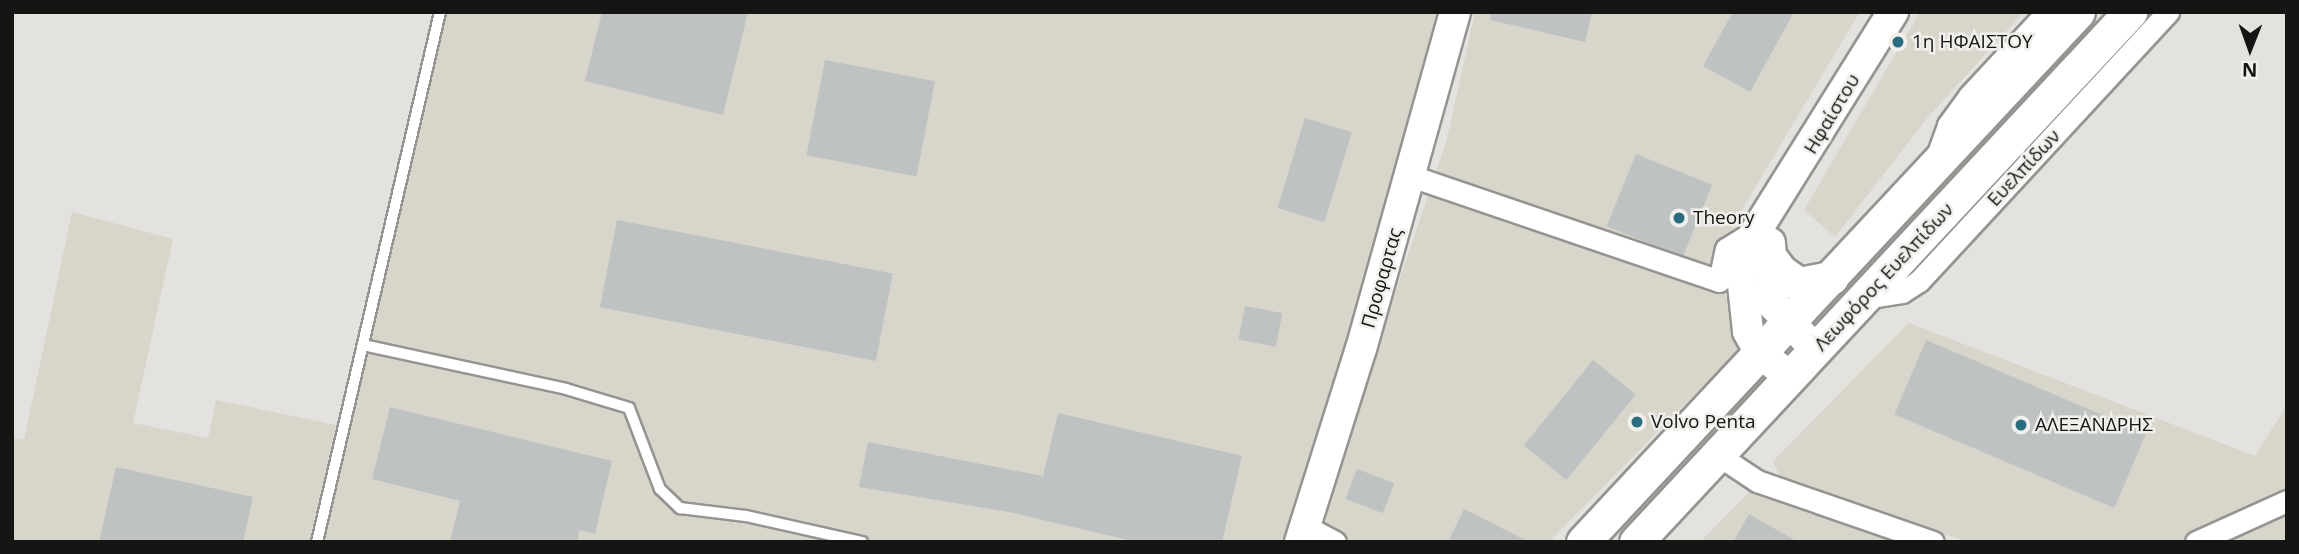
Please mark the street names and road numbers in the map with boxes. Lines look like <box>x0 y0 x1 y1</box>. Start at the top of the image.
street label: Ηφαίστου <box>1799 70 1865 158</box>
street label: Ευελπίδων <box>1983 125 2065 211</box>
street label: Λεωφόρος Ευελπίδων <box>1810 198 1958 356</box>
street label: Προφαρτας <box>1357 225 1407 331</box>

